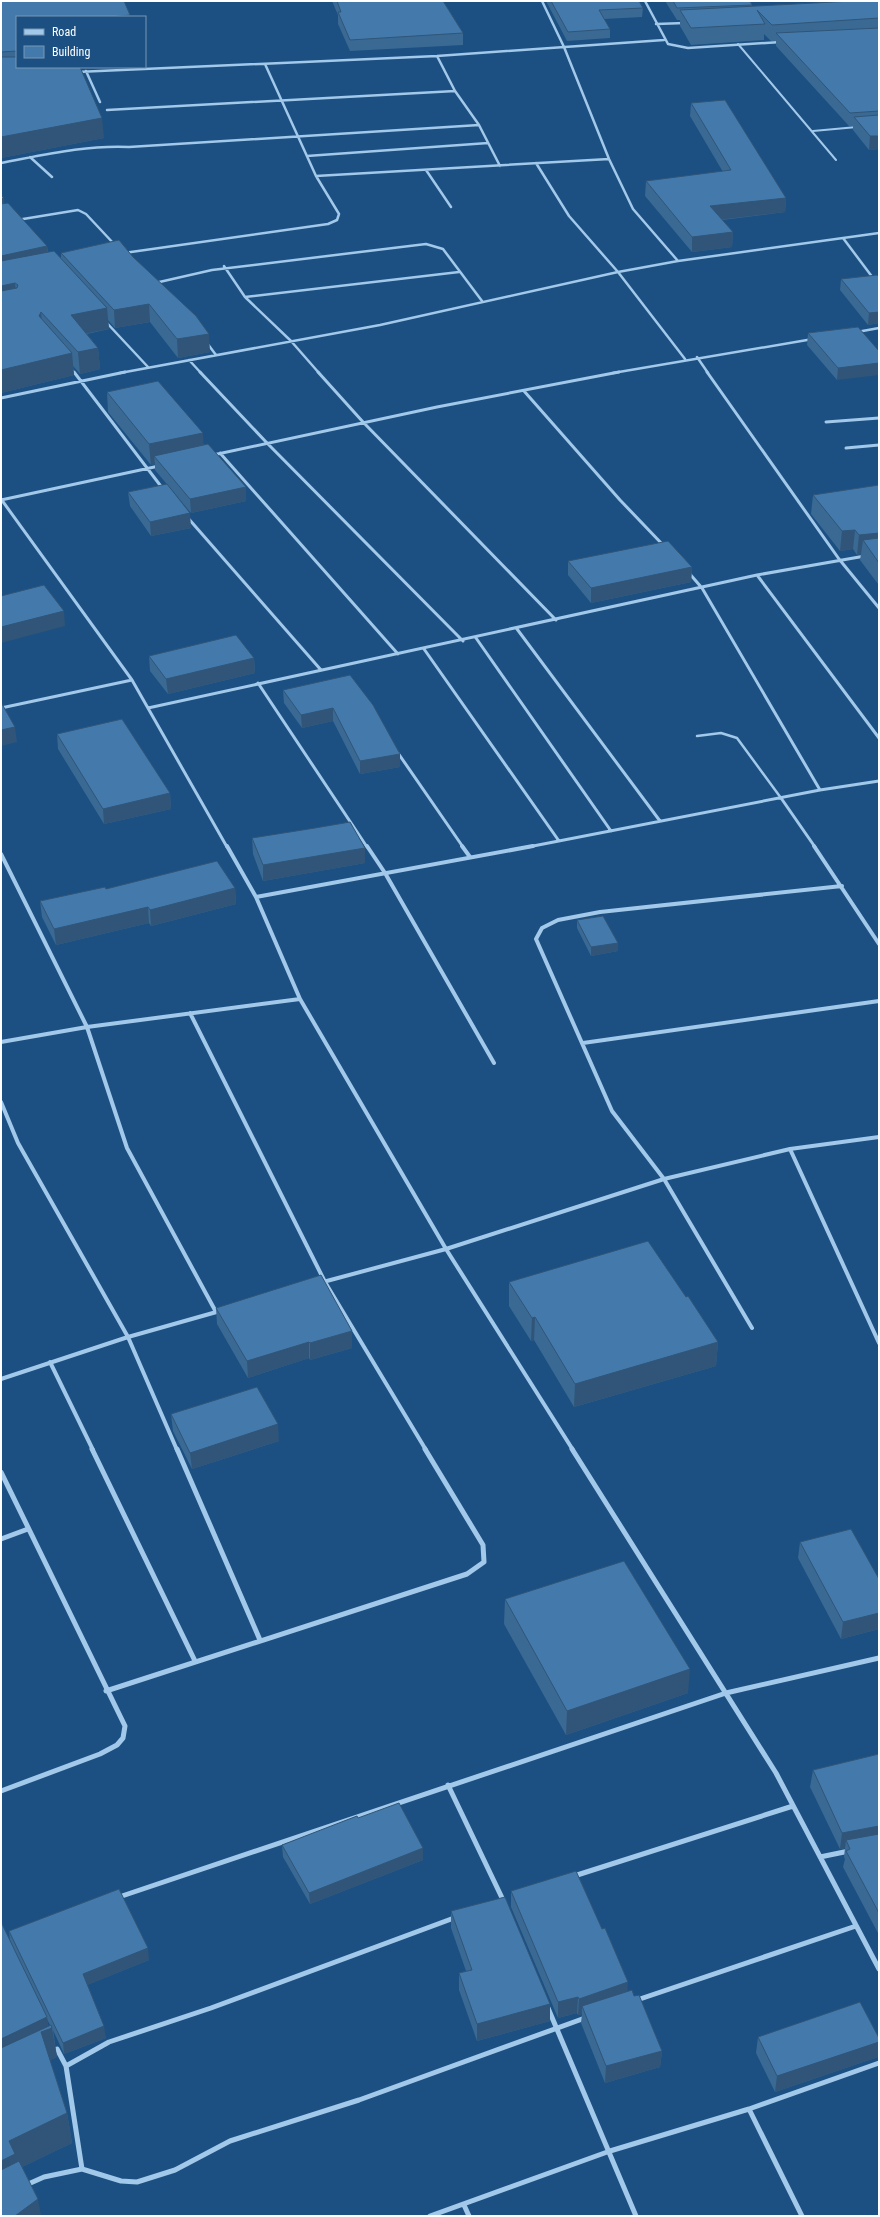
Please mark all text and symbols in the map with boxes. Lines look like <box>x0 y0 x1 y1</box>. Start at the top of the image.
legend <box>16 16 146 68</box>
text: Road <box>52 25 76 39</box>
text: Building <box>52 45 90 59</box>

